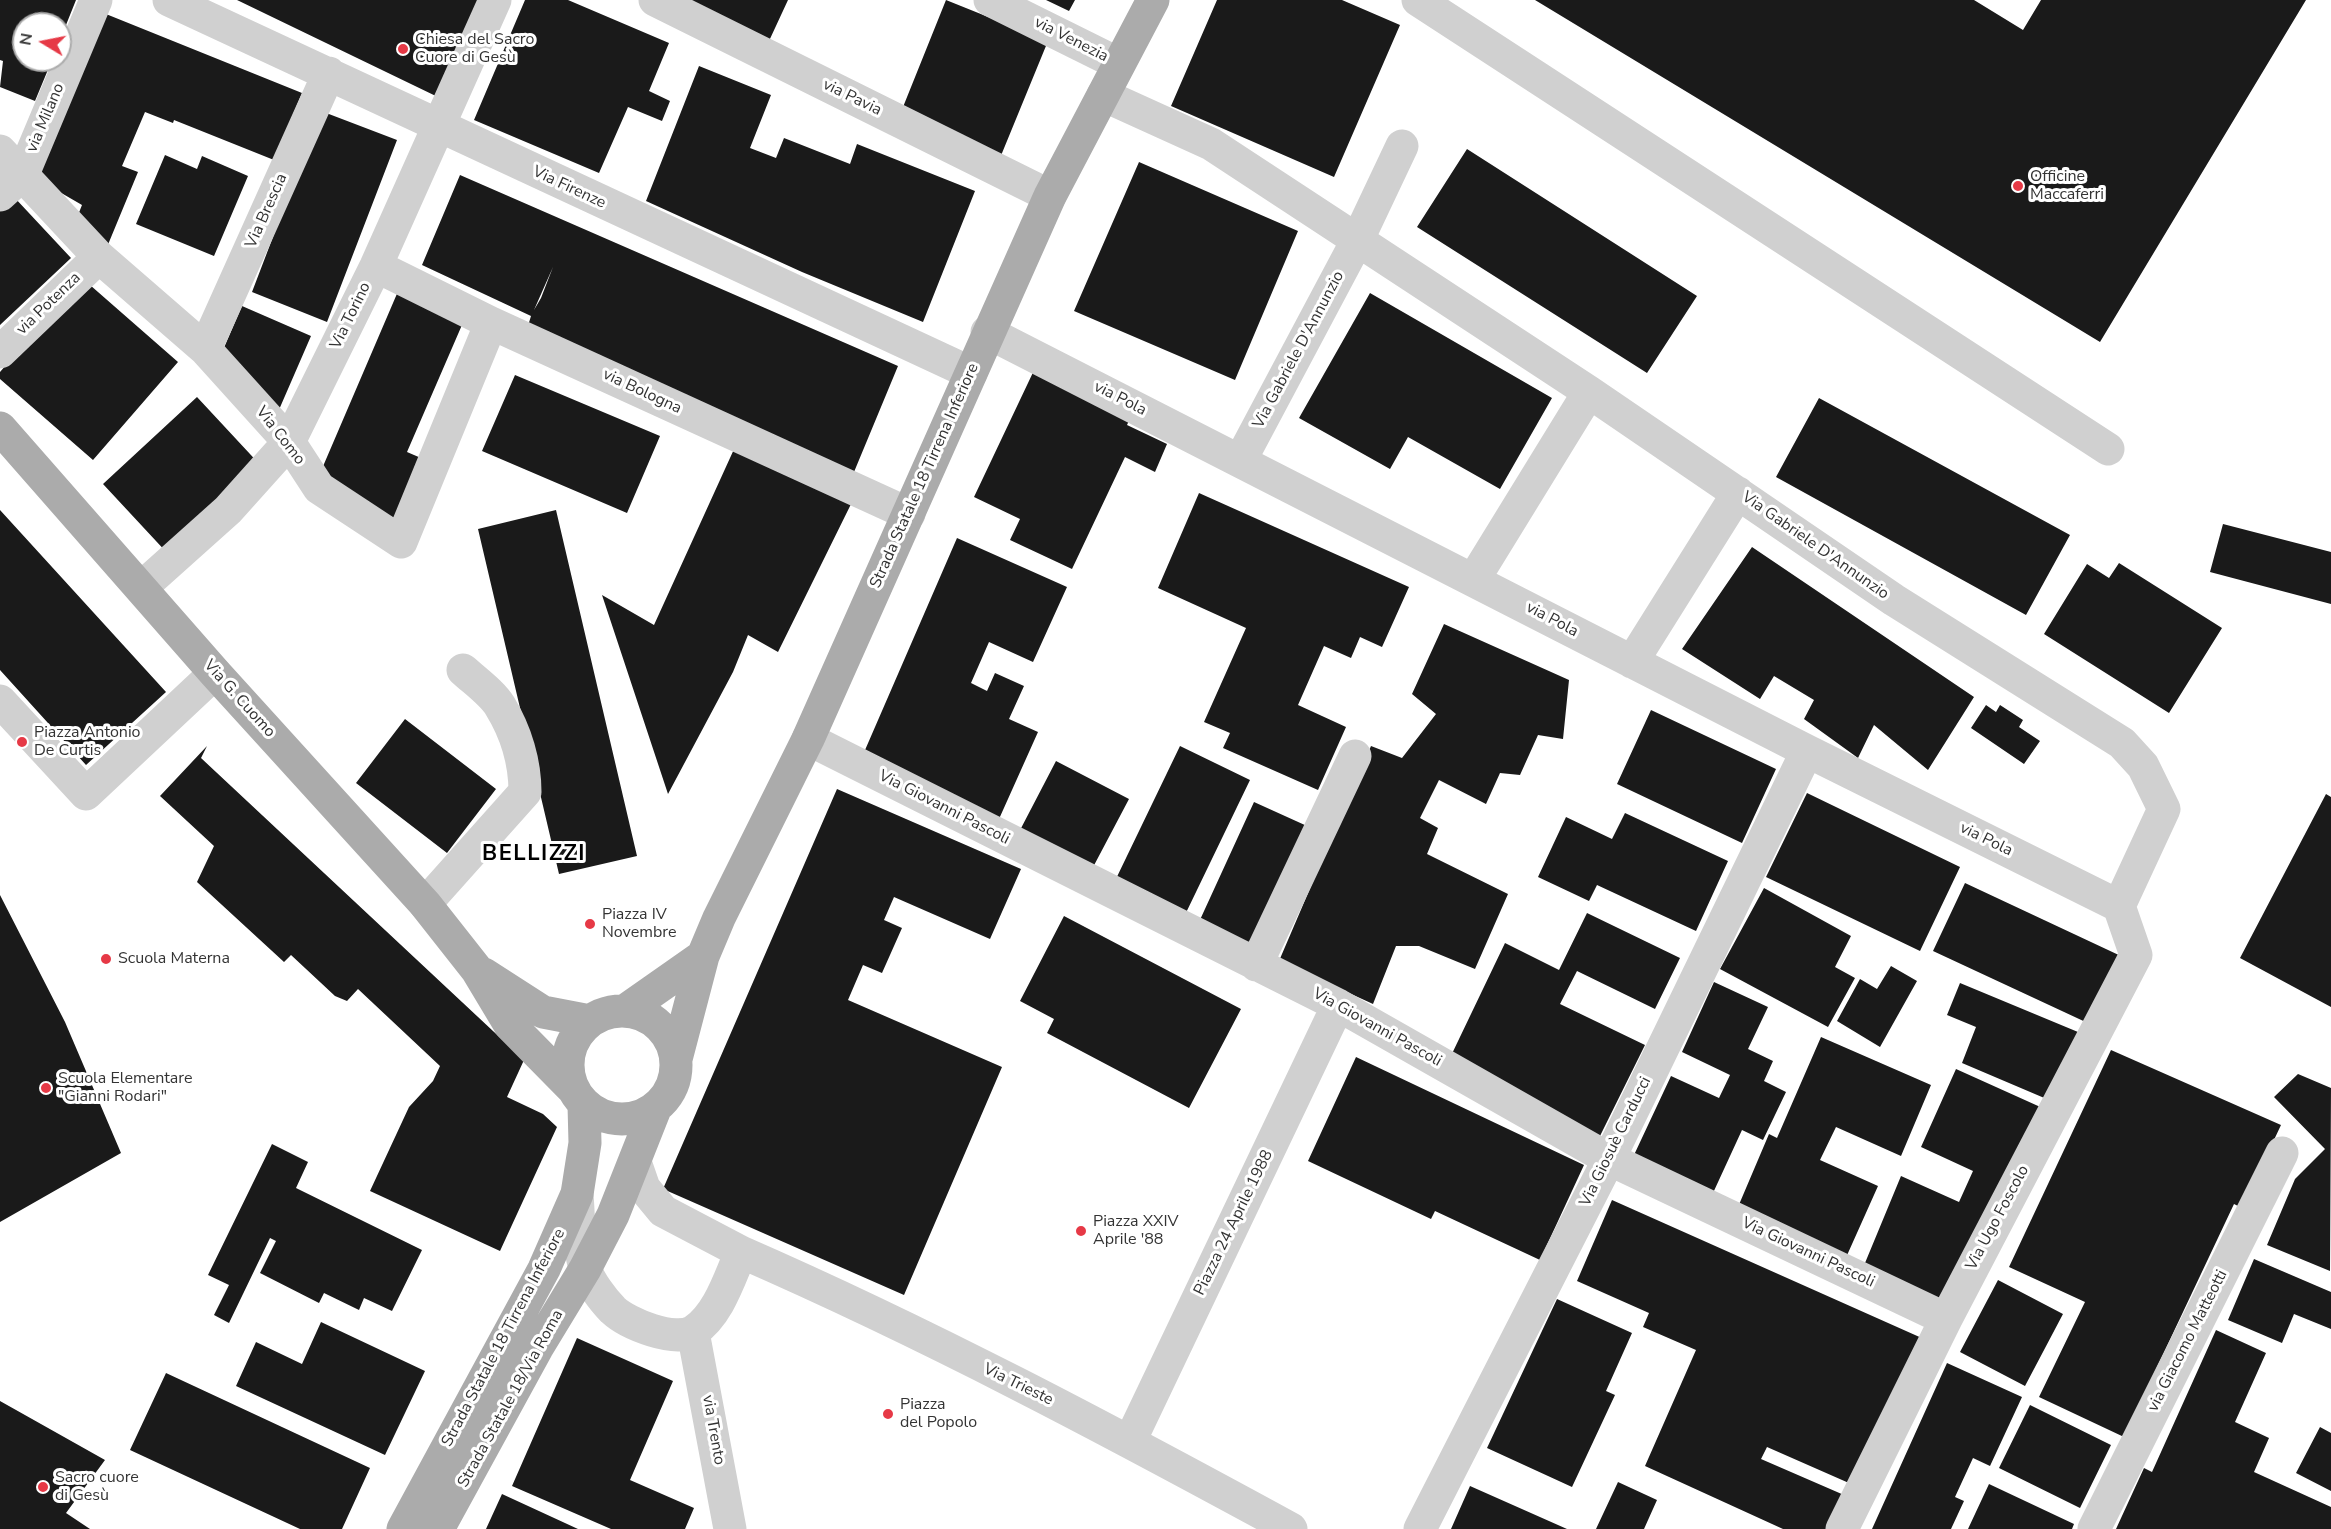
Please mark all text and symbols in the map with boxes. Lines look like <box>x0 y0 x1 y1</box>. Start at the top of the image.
north arrow <box>12 12 72 72</box>
street label: via Venezia <box>1031 13 1111 67</box>
place label: Chiesa del Sacro Cuore di Gesù <box>415 30 534 68</box>
text: N <box>14 31 38 47</box>
marker: Chiesa del Sacro Cuore di Gesù <box>396 42 410 56</box>
street label: via Pavia <box>819 76 885 120</box>
street label: via Milano <box>23 81 69 155</box>
street label: Via Firenze <box>529 163 609 213</box>
place label: Officine Maccaferri <box>2030 167 2104 205</box>
street label: Via Brescia <box>242 171 292 251</box>
marker: Officine Maccaferri <box>2011 179 2025 193</box>
street label: Via Gabriele D'Annunzio <box>1249 268 1349 432</box>
street label: via Potenza <box>13 269 85 339</box>
street label: Via Torino <box>327 279 375 353</box>
street label: Strada Statale 18 Tirrena Inferiore <box>867 361 983 591</box>
street label: via Bologna <box>600 365 684 419</box>
street label: via Pola <box>1091 378 1149 420</box>
street label: Via Como <box>251 403 309 469</box>
street label: Via Gabriele D'Annunzio <box>1738 488 1892 604</box>
street label: via Pola <box>1523 598 1581 642</box>
street label: Via G. Cuomo <box>199 656 279 742</box>
place label: Piazza Antonio De Curtis <box>34 723 141 761</box>
marker: Piazza Antonio De Curtis <box>15 735 29 749</box>
street label: Via Giovanni Pascoli <box>875 767 1013 849</box>
street label: via Pola <box>1956 819 2016 861</box>
district label: BELLIZZI <box>482 842 586 868</box>
place label: Piazza IV Novembre <box>602 905 676 943</box>
marker: Piazza IV Novembre <box>583 917 597 931</box>
place label: Scuola Materna <box>118 949 230 969</box>
marker: Scuola Materna <box>99 952 113 966</box>
street label: Via Giovanni Pascoli <box>1309 985 1445 1071</box>
place label: Scuola Elementare "Gianni Rodari" <box>58 1069 192 1107</box>
street label: Via Giosuè Carducci <box>1576 1074 1656 1210</box>
marker: Scuola Elementare "Gianni Rodari" <box>39 1081 53 1095</box>
street label: Piazza 24 Aprile 1988 <box>1191 1147 1277 1299</box>
street label: Via Ugo Foscolo <box>1962 1162 2034 1274</box>
place label: Piazza XXIV Aprile '88 <box>1093 1212 1179 1250</box>
street label: Via Giovanni Pascoli <box>1738 1214 1878 1292</box>
marker: Piazza XXIV Aprile '88 <box>1074 1224 1088 1238</box>
street label: Strada Statale 18 Tirrena Inferiore <box>438 1226 570 1450</box>
street label: via Giacomo Matteotti <box>2144 1267 2232 1415</box>
street label: Strada Statale 18/Via Roma <box>454 1307 568 1491</box>
street label: Via Trieste <box>980 1360 1056 1410</box>
street label: via Trento <box>697 1394 729 1466</box>
place label: Piazza del Popolo <box>900 1395 977 1433</box>
marker: Piazza del Popolo <box>881 1407 895 1421</box>
place label: Sacro cuore di Gesù <box>55 1468 139 1506</box>
marker: Sacro cuore di Gesù <box>36 1480 50 1494</box>

